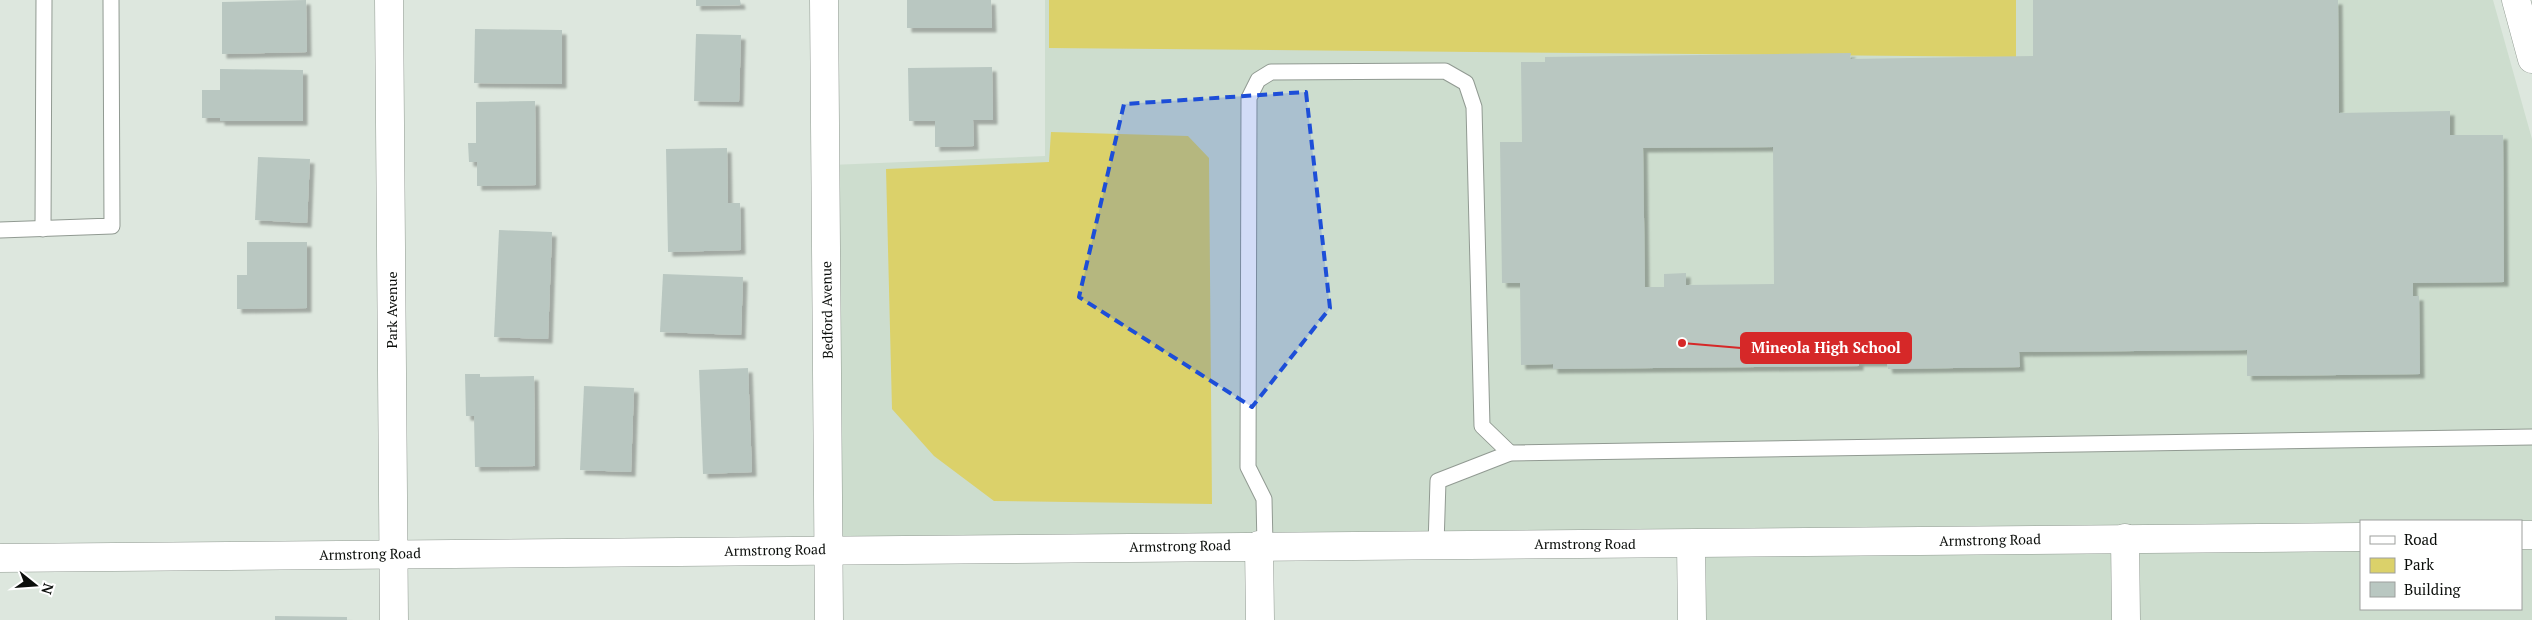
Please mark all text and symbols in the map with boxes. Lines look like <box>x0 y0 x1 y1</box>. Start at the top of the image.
street label: Bedford Avenue <box>816 261 837 359</box>
street label: Park Avenue <box>382 272 401 348</box>
callout: Mineola High School <box>1741 333 1911 363</box>
text: Mineola High School <box>1751 337 1901 357</box>
legend <box>2360 520 2522 610</box>
street label: Armstrong Road <box>1939 529 2041 550</box>
text: Road <box>2404 529 2437 549</box>
street label: Armstrong Road <box>1534 534 1636 553</box>
street label: Armstrong Road <box>1129 535 1231 556</box>
street label: Armstrong Road <box>724 539 826 560</box>
street label: Armstrong Road <box>319 543 421 564</box>
text: Park <box>2404 554 2434 574</box>
north arrow <box>10 560 60 610</box>
text: Building <box>2404 579 2462 599</box>
text: N <box>37 581 59 597</box>

